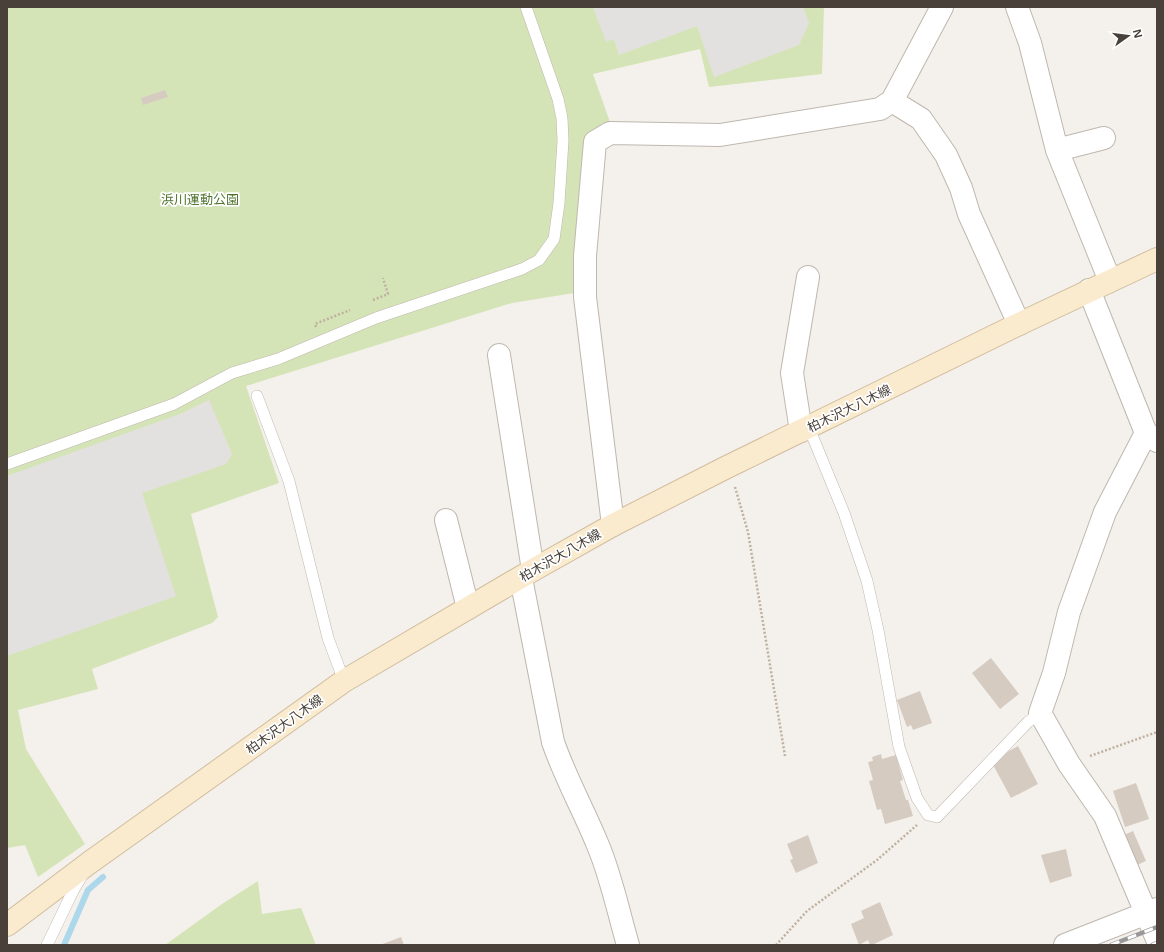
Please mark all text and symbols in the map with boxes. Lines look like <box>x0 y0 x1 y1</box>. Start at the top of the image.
north arrow <box>1108 16 1148 56</box>
text: N <box>1130 27 1147 40</box>
park label: 浜川運動公園 <box>161 190 239 208</box>
street label: 柏木沢大八木線 <box>804 380 894 436</box>
street label: 柏木沢大八木線 <box>516 524 604 586</box>
street label: 柏木沢大八木線 <box>242 690 326 758</box>

